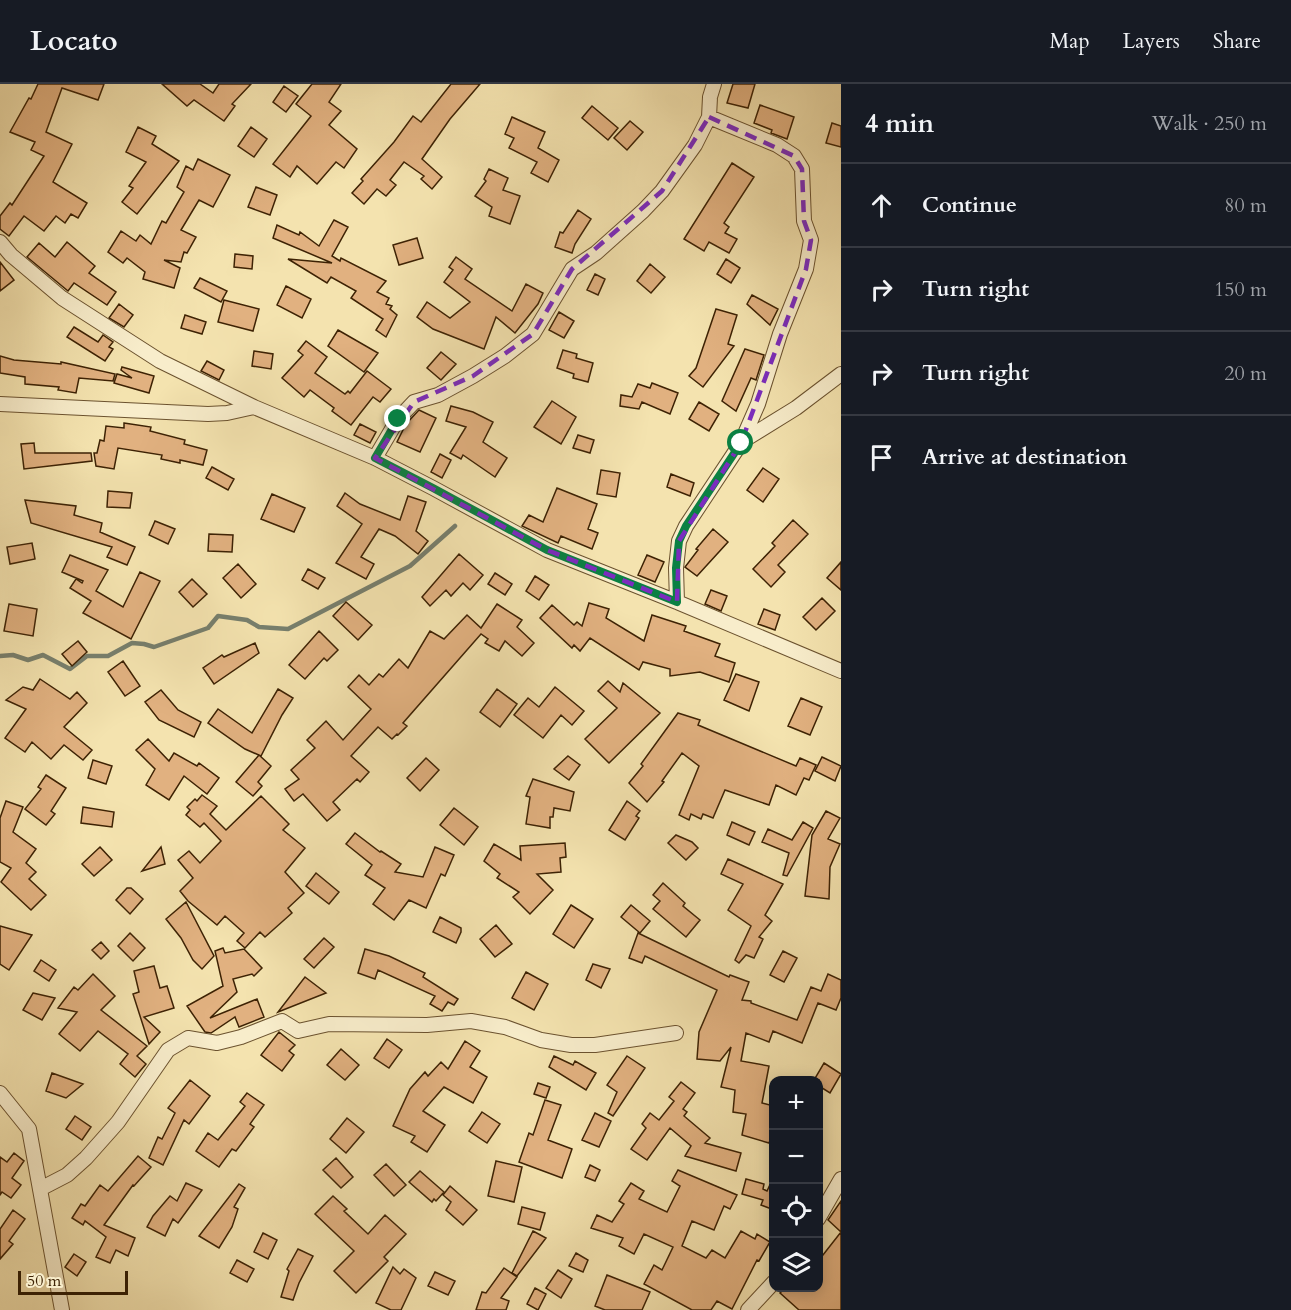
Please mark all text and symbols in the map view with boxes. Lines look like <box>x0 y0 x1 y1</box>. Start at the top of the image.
text: Locato <box>30 22 118 60</box>
text: Map <box>1050 27 1090 56</box>
text: Layers <box>1123 27 1180 56</box>
text: Share <box>1213 27 1261 56</box>
text: 4 min <box>865 106 934 141</box>
text: Walk · 250 m <box>1152 110 1267 137</box>
icon: ahead <box>865 189 898 222</box>
text: Continue <box>922 190 1017 220</box>
text: 80 m <box>1224 192 1267 219</box>
icon: right <box>865 273 898 306</box>
text: Turn right <box>922 274 1029 304</box>
text: 150 m <box>1214 276 1267 303</box>
icon: right <box>865 357 898 390</box>
text: Turn right <box>922 358 1029 388</box>
text: 20 m <box>1224 360 1267 387</box>
route end <box>384 405 410 431</box>
route start <box>727 429 753 455</box>
icon: arrive <box>865 441 898 474</box>
text: Arrive at destination <box>922 442 1127 472</box>
map controls <box>769 1076 823 1292</box>
button: + <box>769 1076 823 1130</box>
button: − <box>769 1130 823 1184</box>
button: locate <box>769 1184 823 1238</box>
button: layers <box>769 1238 823 1292</box>
scale bar <box>18 1268 128 1296</box>
text: 50 m <box>27 1270 61 1292</box>

